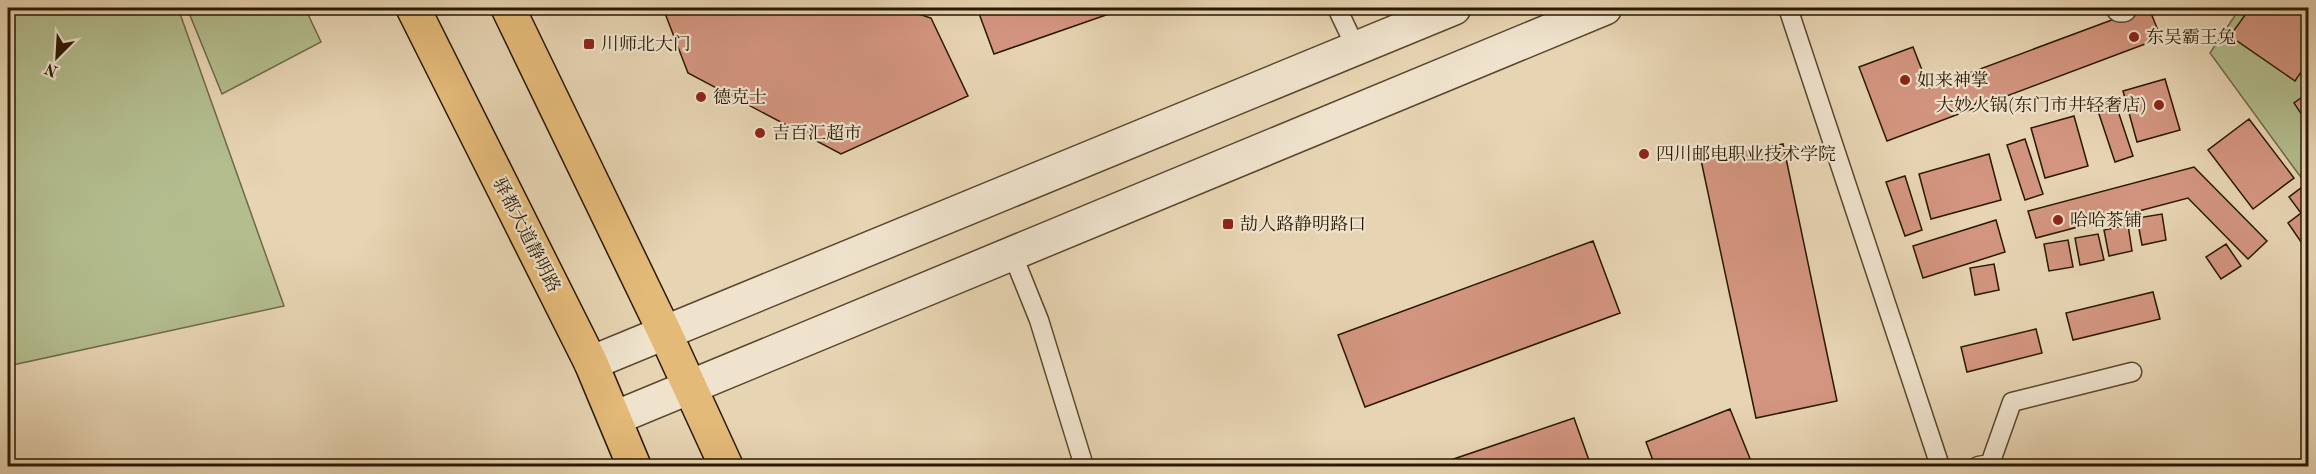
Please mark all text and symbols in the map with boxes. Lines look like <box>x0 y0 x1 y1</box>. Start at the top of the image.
north arrow <box>27 27 87 87</box>
place label: 东吴霸王兔 <box>2146 27 2236 47</box>
marker: 东吴霸王兔 <box>2127 30 2141 44</box>
place label: 川师北大门 <box>601 34 691 54</box>
marker: 川师北大门 <box>582 37 596 51</box>
text: N <box>42 59 61 79</box>
place label: 如来神掌 <box>1917 70 1989 90</box>
marker: 如来神掌 <box>1898 73 1912 87</box>
place label: 德克士 <box>713 87 767 107</box>
marker: 德克士 <box>694 90 708 104</box>
place label: 大妙火锅(东门市井轻奢店) <box>1936 95 2147 115</box>
marker: 大妙火锅(东门市井轻奢店) <box>2152 98 2166 112</box>
place label: 吉百汇超市 <box>772 123 862 143</box>
marker: 吉百汇超市 <box>753 126 767 140</box>
place label: 四川邮电职业技术学院 <box>1656 144 1836 164</box>
marker: 四川邮电职业技术学院 <box>1637 147 1651 161</box>
street label: 驿都大道静明路 <box>489 174 565 296</box>
place label: 哈哈茶铺 <box>2070 210 2142 230</box>
marker: 哈哈茶铺 <box>2051 213 2065 227</box>
place label: 劼人路静明路口 <box>1240 214 1366 234</box>
marker: 劼人路静明路口 <box>1221 217 1235 231</box>

